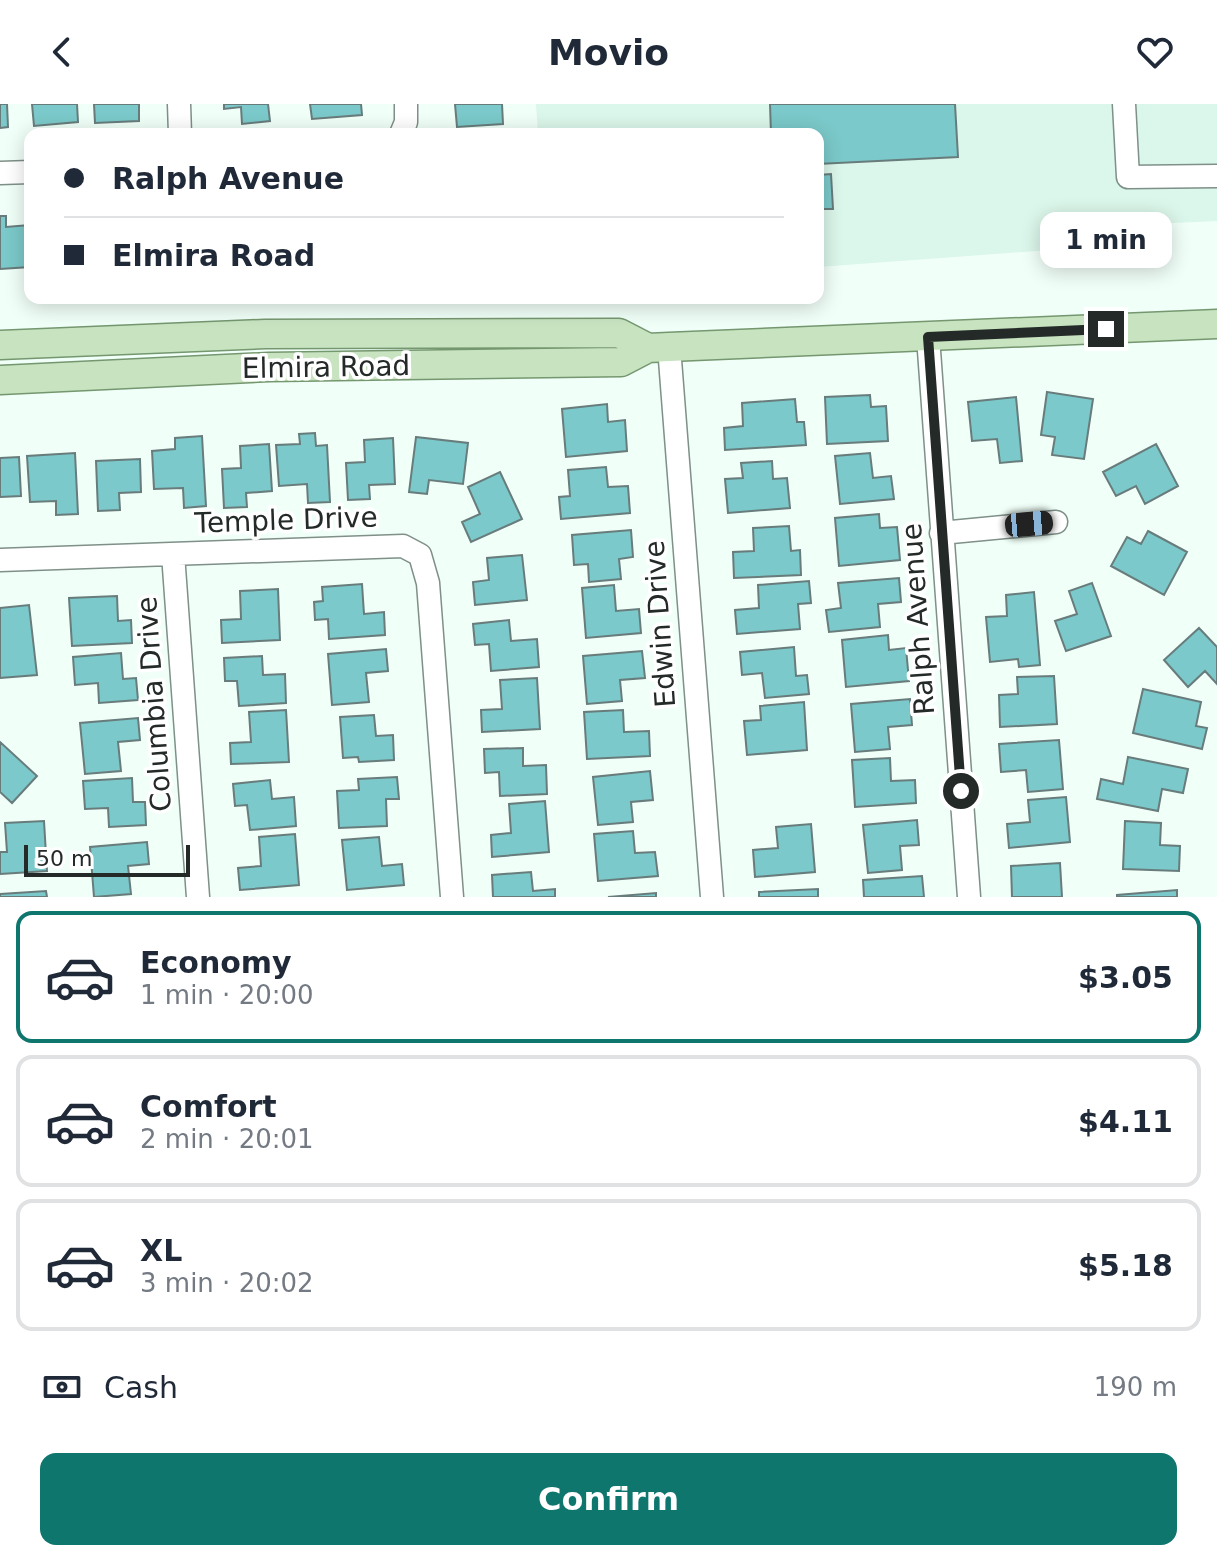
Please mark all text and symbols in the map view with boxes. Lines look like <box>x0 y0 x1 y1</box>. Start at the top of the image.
icon: back <box>40 30 84 74</box>
icon: heart <box>1133 30 1177 74</box>
text: Movio <box>548 32 669 73</box>
text: Ralph Avenue <box>112 161 344 196</box>
callout: 1 min <box>1040 213 1172 269</box>
text: 1 min <box>1065 225 1147 255</box>
text: Elmira Road <box>112 238 315 273</box>
route end <box>1088 311 1124 347</box>
street label: Elmira Road <box>242 349 410 385</box>
street label: Temple Drive <box>193 500 378 540</box>
car <box>1004 510 1054 538</box>
street label: Ralph Avenue <box>895 522 941 716</box>
street label: Edwin Drive <box>638 539 682 709</box>
street label: Columbia Drive <box>130 595 178 813</box>
route start <box>943 773 979 809</box>
scale bar <box>24 841 190 877</box>
text: 50 m <box>36 846 92 871</box>
icon: car <box>44 941 116 1013</box>
text: Economy <box>140 945 292 980</box>
text: $3.05 <box>1078 960 1173 995</box>
text: 1 min · 20:00 <box>140 980 314 1010</box>
icon: car <box>44 1085 116 1157</box>
text: Comfort <box>140 1089 277 1124</box>
text: $4.11 <box>1078 1104 1173 1139</box>
text: 2 min · 20:01 <box>140 1124 314 1154</box>
icon: car <box>44 1229 116 1301</box>
text: XL <box>140 1233 182 1268</box>
text: $5.18 <box>1078 1248 1173 1283</box>
text: 3 min · 20:02 <box>140 1268 314 1298</box>
icon: cash <box>40 1365 84 1409</box>
text: Cash <box>104 1370 178 1405</box>
text: 190 m <box>1094 1372 1177 1402</box>
button: Confirm <box>40 1453 1177 1545</box>

